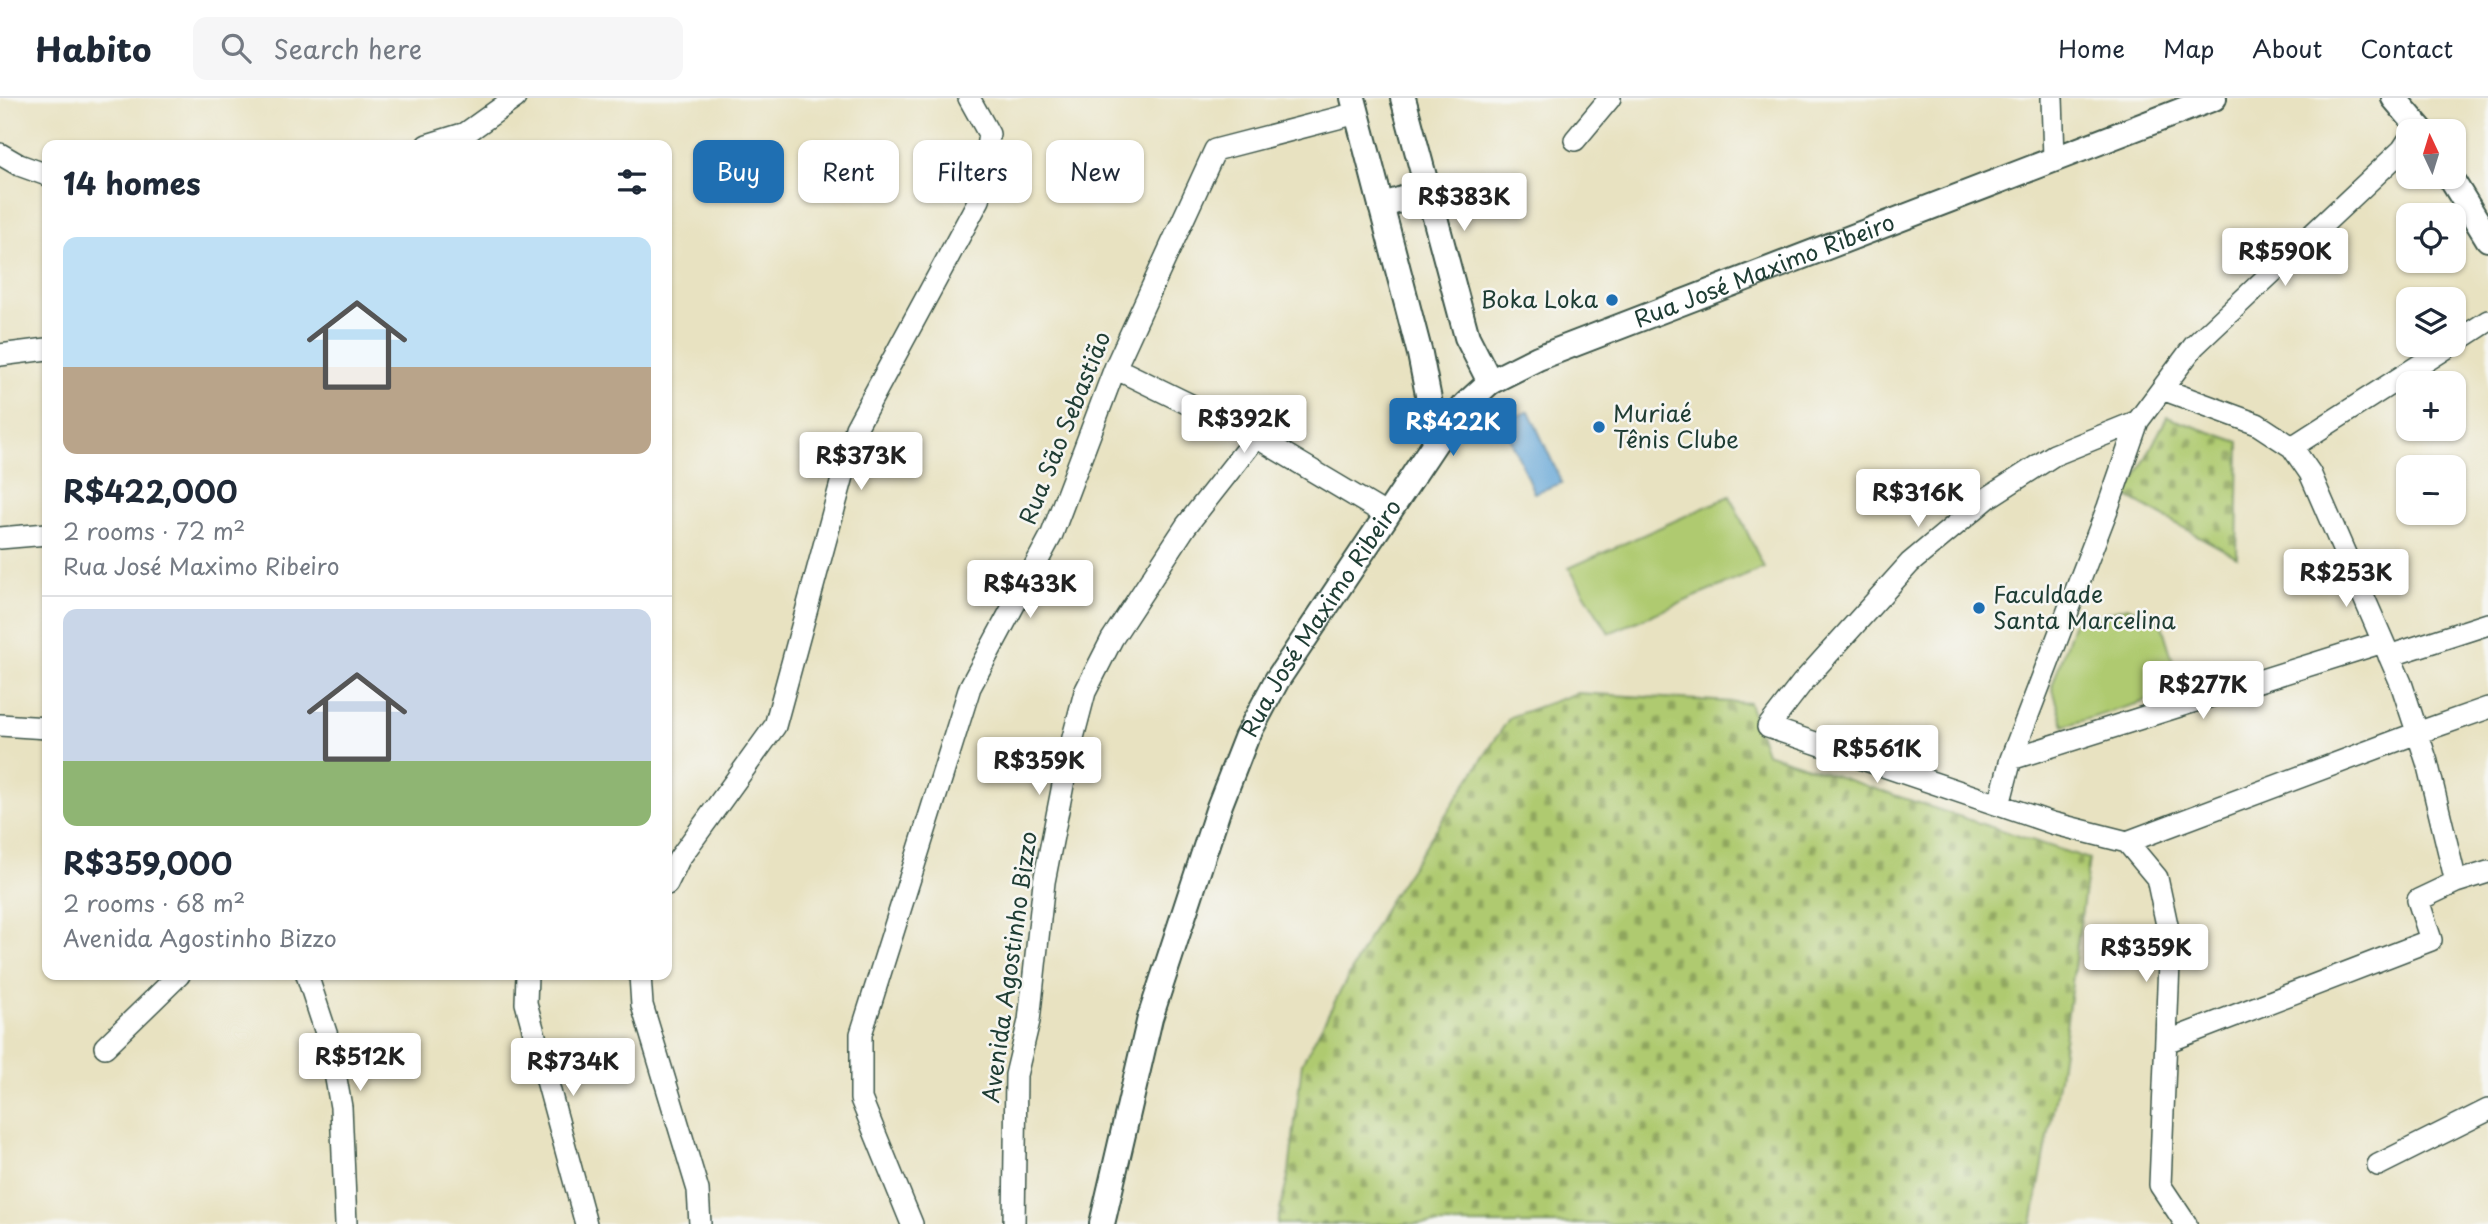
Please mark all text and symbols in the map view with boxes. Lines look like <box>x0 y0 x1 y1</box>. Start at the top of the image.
search box <box>193 17 683 80</box>
text: Habito <box>35 23 151 73</box>
icon: search <box>217 29 255 67</box>
text: Search here <box>273 29 422 68</box>
text: Home <box>2058 30 2125 66</box>
text: Map <box>2163 30 2214 66</box>
text: About <box>2252 30 2322 66</box>
text: Contact <box>2360 30 2453 66</box>
north arrow <box>2396 119 2466 189</box>
map controls <box>2396 119 2466 525</box>
chip: Buy <box>693 140 784 203</box>
chip: Rent <box>798 140 899 203</box>
chip: Filters <box>913 140 1032 203</box>
chip: New <box>1046 140 1144 203</box>
text: 14 homes <box>63 160 201 205</box>
icon: filters <box>613 163 651 201</box>
pin: R$383K <box>1407 174 1521 233</box>
text: R$383K <box>1418 178 1510 213</box>
street label: Rua José Maximo Ribeiro <box>1629 203 1899 335</box>
button: locate <box>2396 203 2466 273</box>
pin: R$590K <box>2228 228 2342 288</box>
text: R$590K <box>2238 233 2332 268</box>
place label: Boka Loka <box>1481 281 1599 316</box>
icon: home <box>294 282 420 408</box>
button: layers <box>2396 287 2466 357</box>
marker: Boka Loka <box>1604 292 1620 308</box>
street label: Rua São Sebastião <box>1009 326 1118 529</box>
button: + <box>2396 371 2466 441</box>
place label: Muriaé Tênis Clube <box>1613 395 1739 456</box>
pin: R$392K <box>1187 396 1301 455</box>
pin: R$422K <box>1396 398 1510 458</box>
text: R$392K <box>1197 400 1291 435</box>
text: R$422K <box>1405 403 1501 438</box>
marker: Muriaé Tênis Clube <box>1591 419 1607 435</box>
pin: R$373K <box>804 432 918 492</box>
text: R$373K <box>815 437 907 472</box>
button: − <box>2396 455 2466 525</box>
text: R$422,000 <box>63 468 238 513</box>
pin: R$316K <box>1861 470 1975 529</box>
text: R$316K <box>1872 474 1964 509</box>
street label: Rua José Maximo Ribeiro <box>1231 491 1409 743</box>
text: 2 rooms · 72 m² <box>63 513 245 548</box>
text: Rua José Maximo Ribeiro <box>63 548 340 583</box>
pin: R$253K <box>2289 550 2403 609</box>
text: R$253K <box>2300 554 2392 589</box>
pin: R$433K <box>973 560 1087 620</box>
text: R$433K <box>983 565 1077 600</box>
place label: Faculdade Santa Marcelina <box>1993 576 2176 637</box>
marker: Faculdade Santa Marcelina <box>1971 600 1987 616</box>
icon: home <box>294 654 420 780</box>
pin: R$277K <box>2146 662 2260 721</box>
text: R$277K <box>2159 666 2247 701</box>
pin: R$561K <box>1820 726 1934 785</box>
text: R$561K <box>1832 730 1922 765</box>
pin: R$359K <box>982 738 1096 797</box>
text: R$359K <box>993 742 1085 777</box>
street label: Avenida Agostinho Bizzo <box>972 829 1045 1105</box>
text: R$359,000 <box>63 840 232 885</box>
text: 2 rooms · 68 m² <box>63 885 245 920</box>
text: Avenida Agostinho Bizzo <box>63 920 337 955</box>
pin: R$359K <box>2089 924 2203 984</box>
text: R$359K <box>2100 929 2192 964</box>
pin: R$512K <box>303 1034 417 1093</box>
text: R$512K <box>315 1038 405 1073</box>
pin: R$734K <box>516 1038 630 1098</box>
text: R$734K <box>527 1043 619 1078</box>

